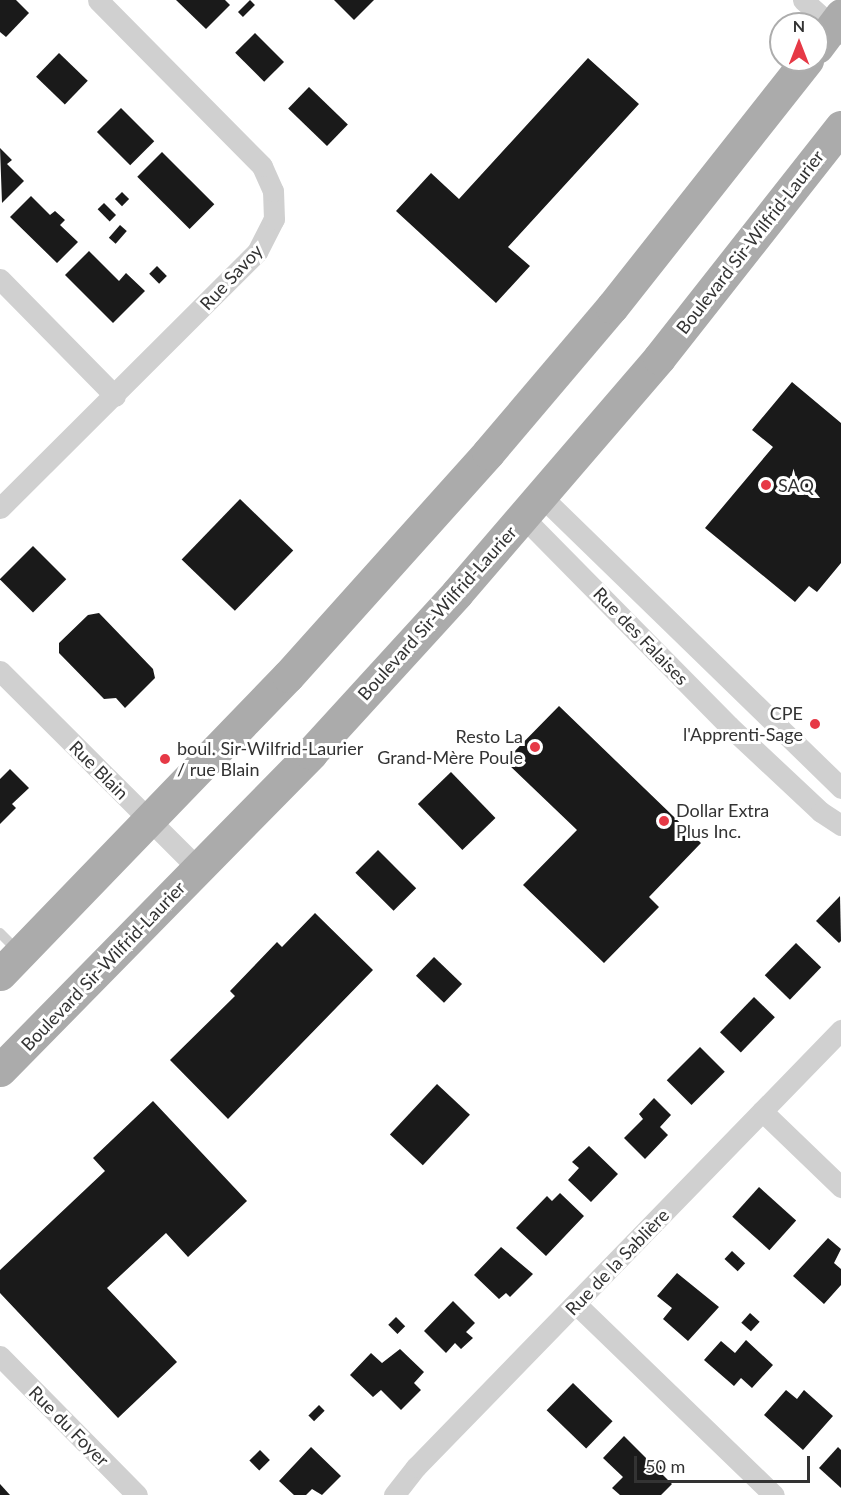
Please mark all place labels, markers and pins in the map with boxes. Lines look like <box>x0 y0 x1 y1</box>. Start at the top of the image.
place label: SAQ <box>778 474 814 496</box>
marker: SAQ <box>759 478 773 492</box>
place label: CPE l'Apprenti-Sage <box>683 703 803 746</box>
marker: CPE l'Apprenti-Sage <box>808 717 822 731</box>
place label: Resto La Grand-Mère Poule <box>377 726 523 768</box>
place label: boul. Sir-Wilfrid-Laurier / rue Blain <box>177 738 363 780</box>
marker: Resto La Grand-Mère Poule <box>528 740 542 754</box>
marker: boul. Sir-Wilfrid-Laurier / rue Blain <box>158 752 172 766</box>
place label: Dollar Extra Plus Inc. <box>676 800 770 842</box>
marker: Dollar Extra Plus Inc. <box>657 814 671 828</box>

